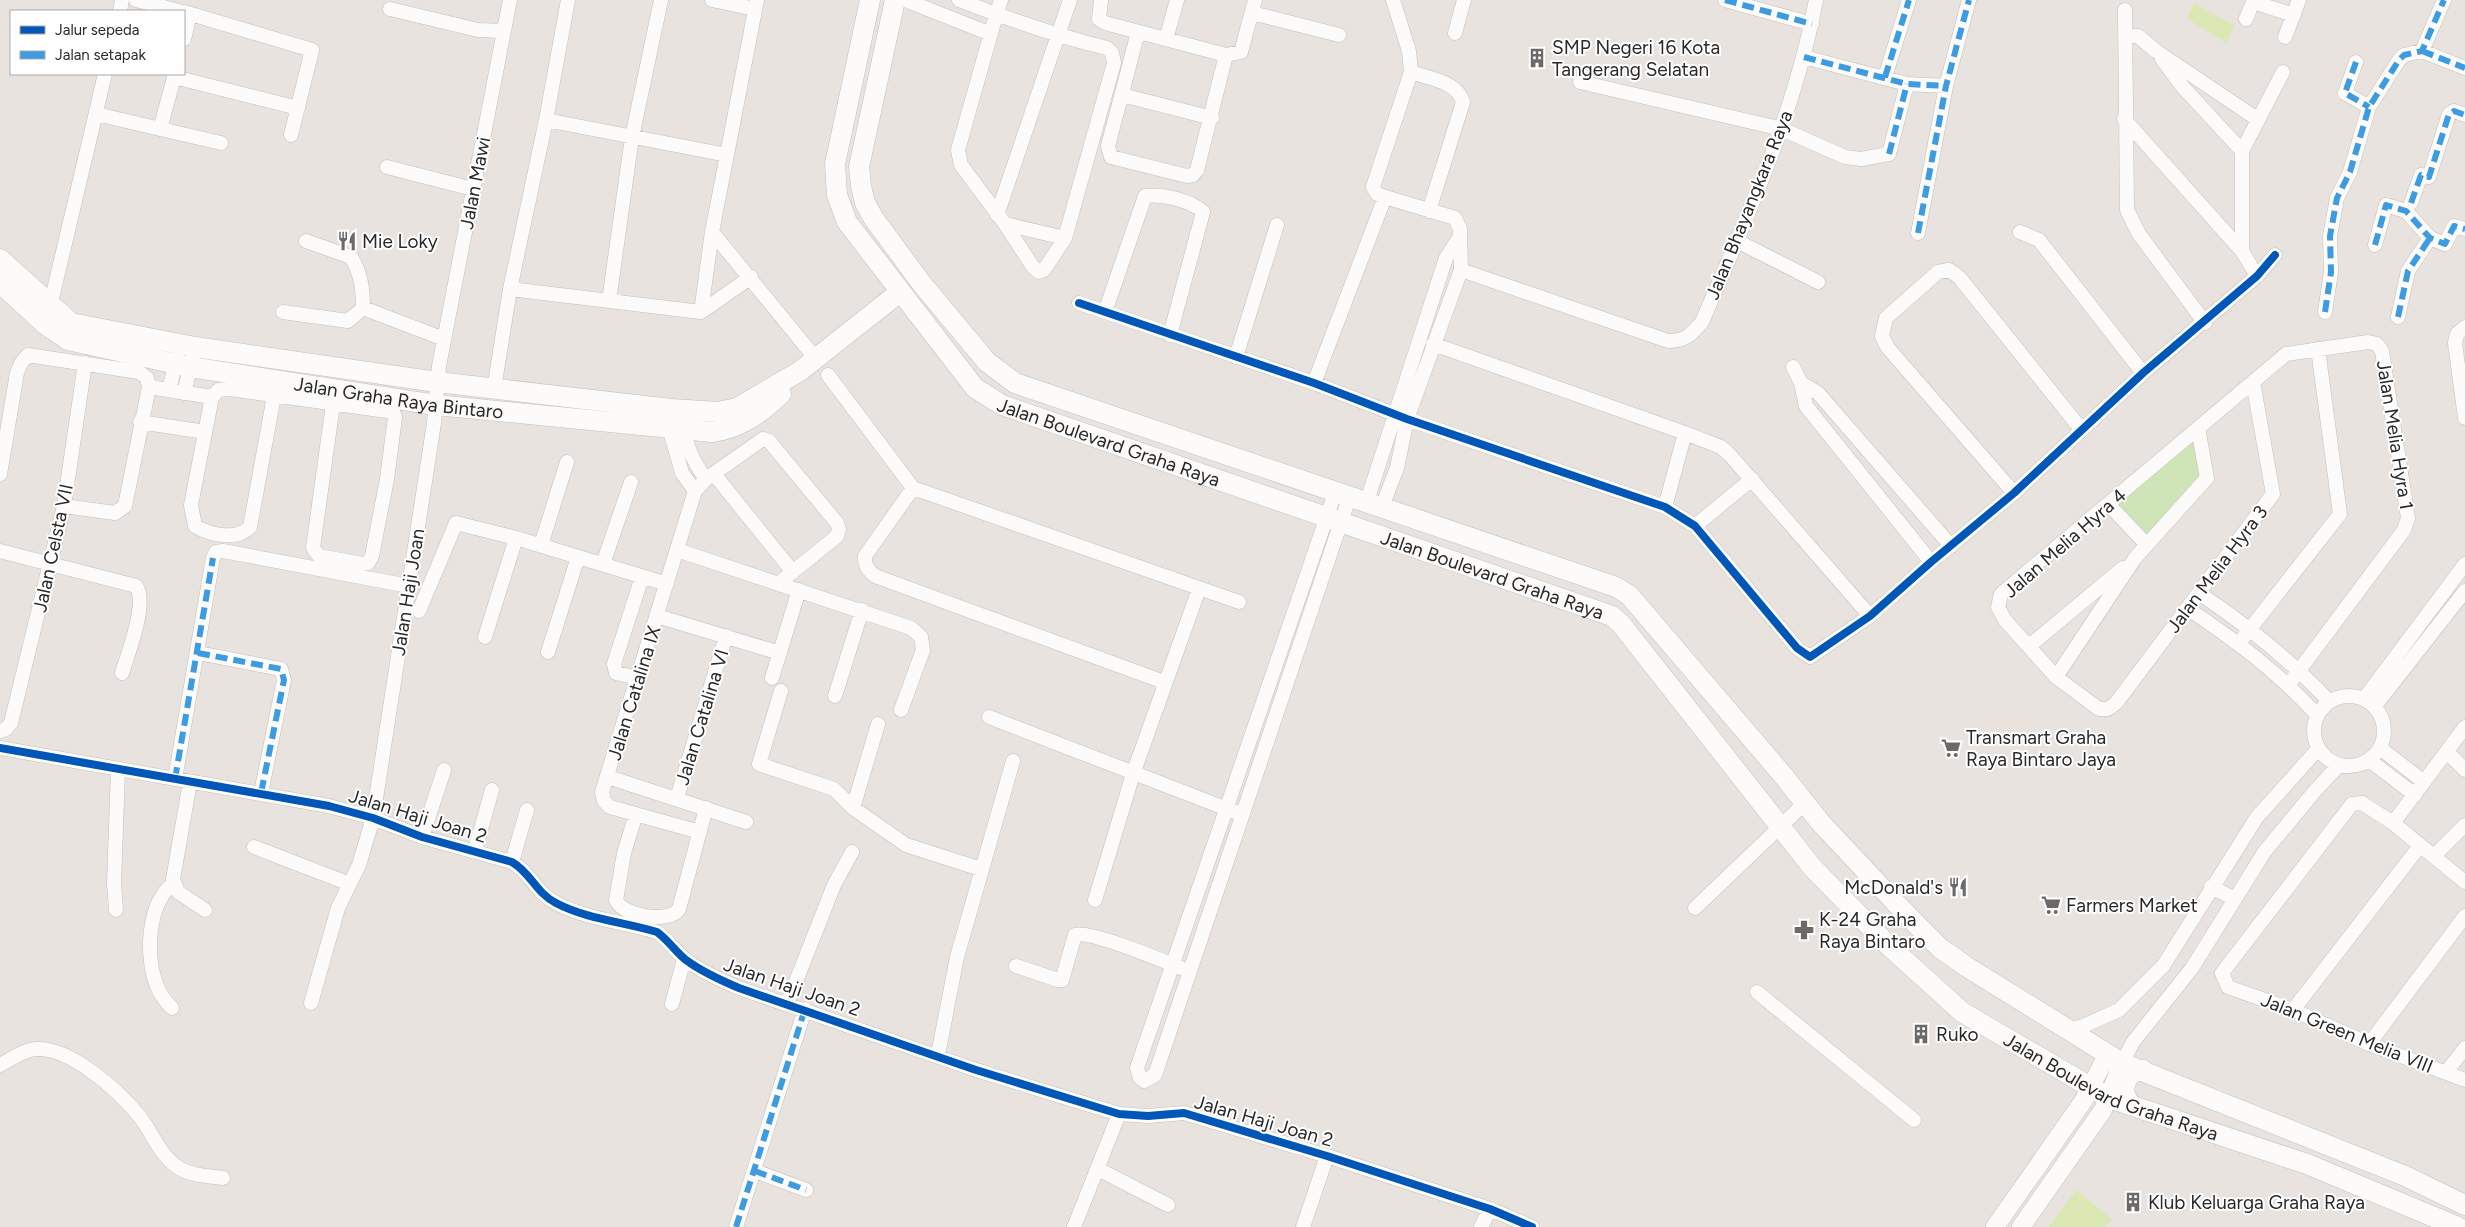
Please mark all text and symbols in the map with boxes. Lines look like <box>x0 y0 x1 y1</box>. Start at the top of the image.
legend <box>10 10 185 75</box>
text: Jalur sepeda <box>55 21 140 39</box>
place label: SMP Negeri 16 Kota Tangerang Selatan <box>1552 36 1720 81</box>
text: Jalan setapak <box>55 46 146 64</box>
building icon: SMP Negeri 16 Kota Tangerang Selatan <box>1526 47 1548 69</box>
street label: Jalan Bhayangkara Raya <box>1700 107 1798 303</box>
street label: Jalan Mawi <box>455 135 495 231</box>
restaurant icon: Mie Loky <box>336 230 358 252</box>
place label: Mie Loky <box>362 230 438 253</box>
street label: Jalan Melia Hyra 1 <box>2372 359 2418 511</box>
street label: Jalan Graha Raya Bintaro <box>293 372 504 423</box>
street label: Jalan Boulevard Graha Raya <box>994 393 1223 491</box>
street label: Jalan Celsta VII <box>28 482 78 614</box>
street label: Jalan Melia Hyra 4 <box>1999 483 2131 603</box>
street label: Jalan Melia Hyra 3 <box>2162 501 2272 637</box>
street label: Jalan Boulevard Graha Raya <box>1378 525 1607 624</box>
street label: Jalan Haji Joan <box>387 527 429 657</box>
street label: Jalan Catalina IX <box>603 623 665 763</box>
street label: Jalan Catalina VI <box>670 646 734 788</box>
place label: Transmart Graha Raya Bintaro Jaya <box>1966 726 2116 771</box>
supermarket icon: Transmart Graha Raya Bintaro Jaya <box>1940 737 1962 759</box>
street label: Jalan Haji Joan 2 <box>346 784 490 848</box>
place label: McDonald's <box>1844 876 1943 899</box>
restaurant icon: McDonald's <box>1947 876 1969 898</box>
supermarket icon: Farmers Market <box>2040 894 2062 916</box>
place label: Farmers Market <box>2066 894 2198 917</box>
place label: K-24 Graha Raya Bintaro <box>1819 908 1925 953</box>
pharmacy icon: K-24 Graha Raya Bintaro <box>1793 919 1815 941</box>
street label: Jalan Haji Joan 2 <box>721 953 863 1021</box>
street label: Jalan Green Melia VIII <box>2258 988 2436 1078</box>
building icon: Ruko <box>1910 1023 1932 1045</box>
place label: Ruko <box>1936 1023 1979 1046</box>
street label: Jalan Boulevard Graha Raya <box>2000 1028 2221 1145</box>
street label: Jalan Haji Joan 2 <box>1192 1090 1336 1152</box>
building icon: Klub Keluarga Graha Raya <box>2122 1191 2144 1213</box>
place label: Klub Keluarga Graha Raya <box>2148 1191 2365 1214</box>

